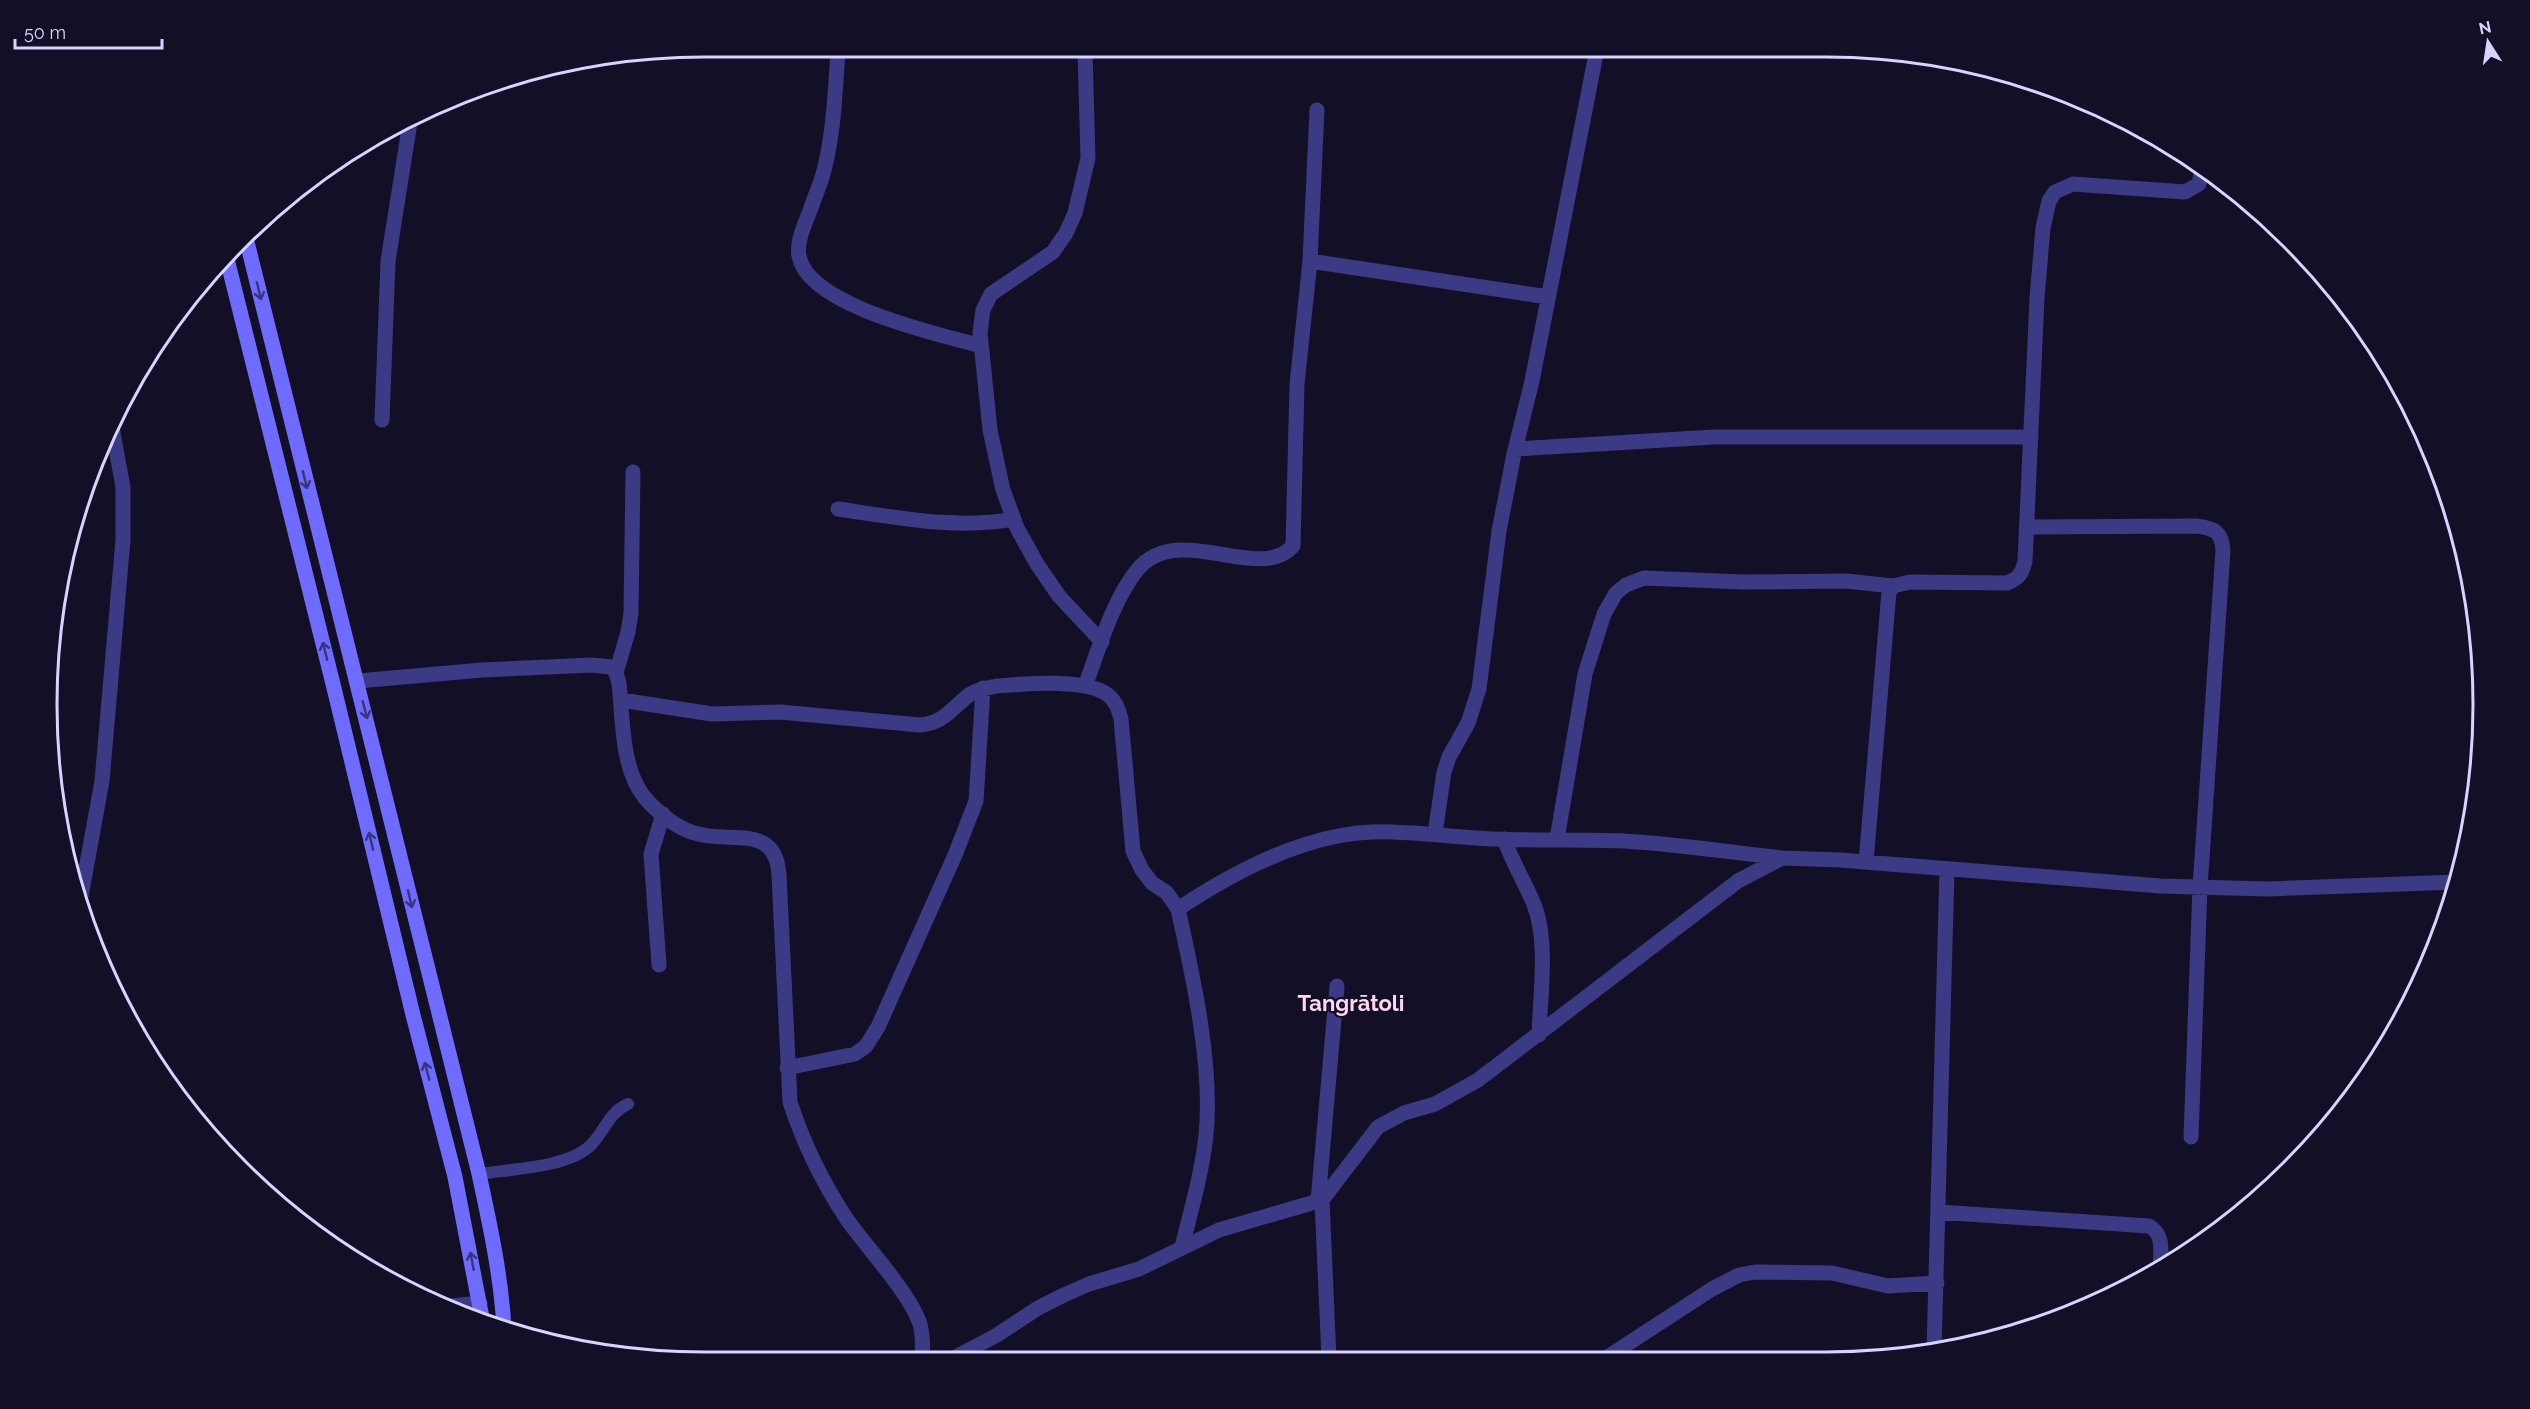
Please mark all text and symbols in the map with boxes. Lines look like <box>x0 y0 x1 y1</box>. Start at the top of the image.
scale bar <box>15 12 162 50</box>
north arrow <box>2458 12 2518 72</box>
text: N <box>2477 17 2493 38</box>
text: 50 m <box>24 22 66 43</box>
one-way arrow <box>253 281 265 300</box>
one-way arrow <box>300 471 312 490</box>
one-way arrow <box>319 642 331 661</box>
one-way arrow <box>359 700 371 719</box>
one-way arrow <box>364 832 376 851</box>
one-way arrow <box>405 890 417 909</box>
district label: Tangrātoli <box>1298 990 1404 1016</box>
one-way arrow <box>421 1062 433 1081</box>
one-way arrow <box>466 1251 477 1271</box>

